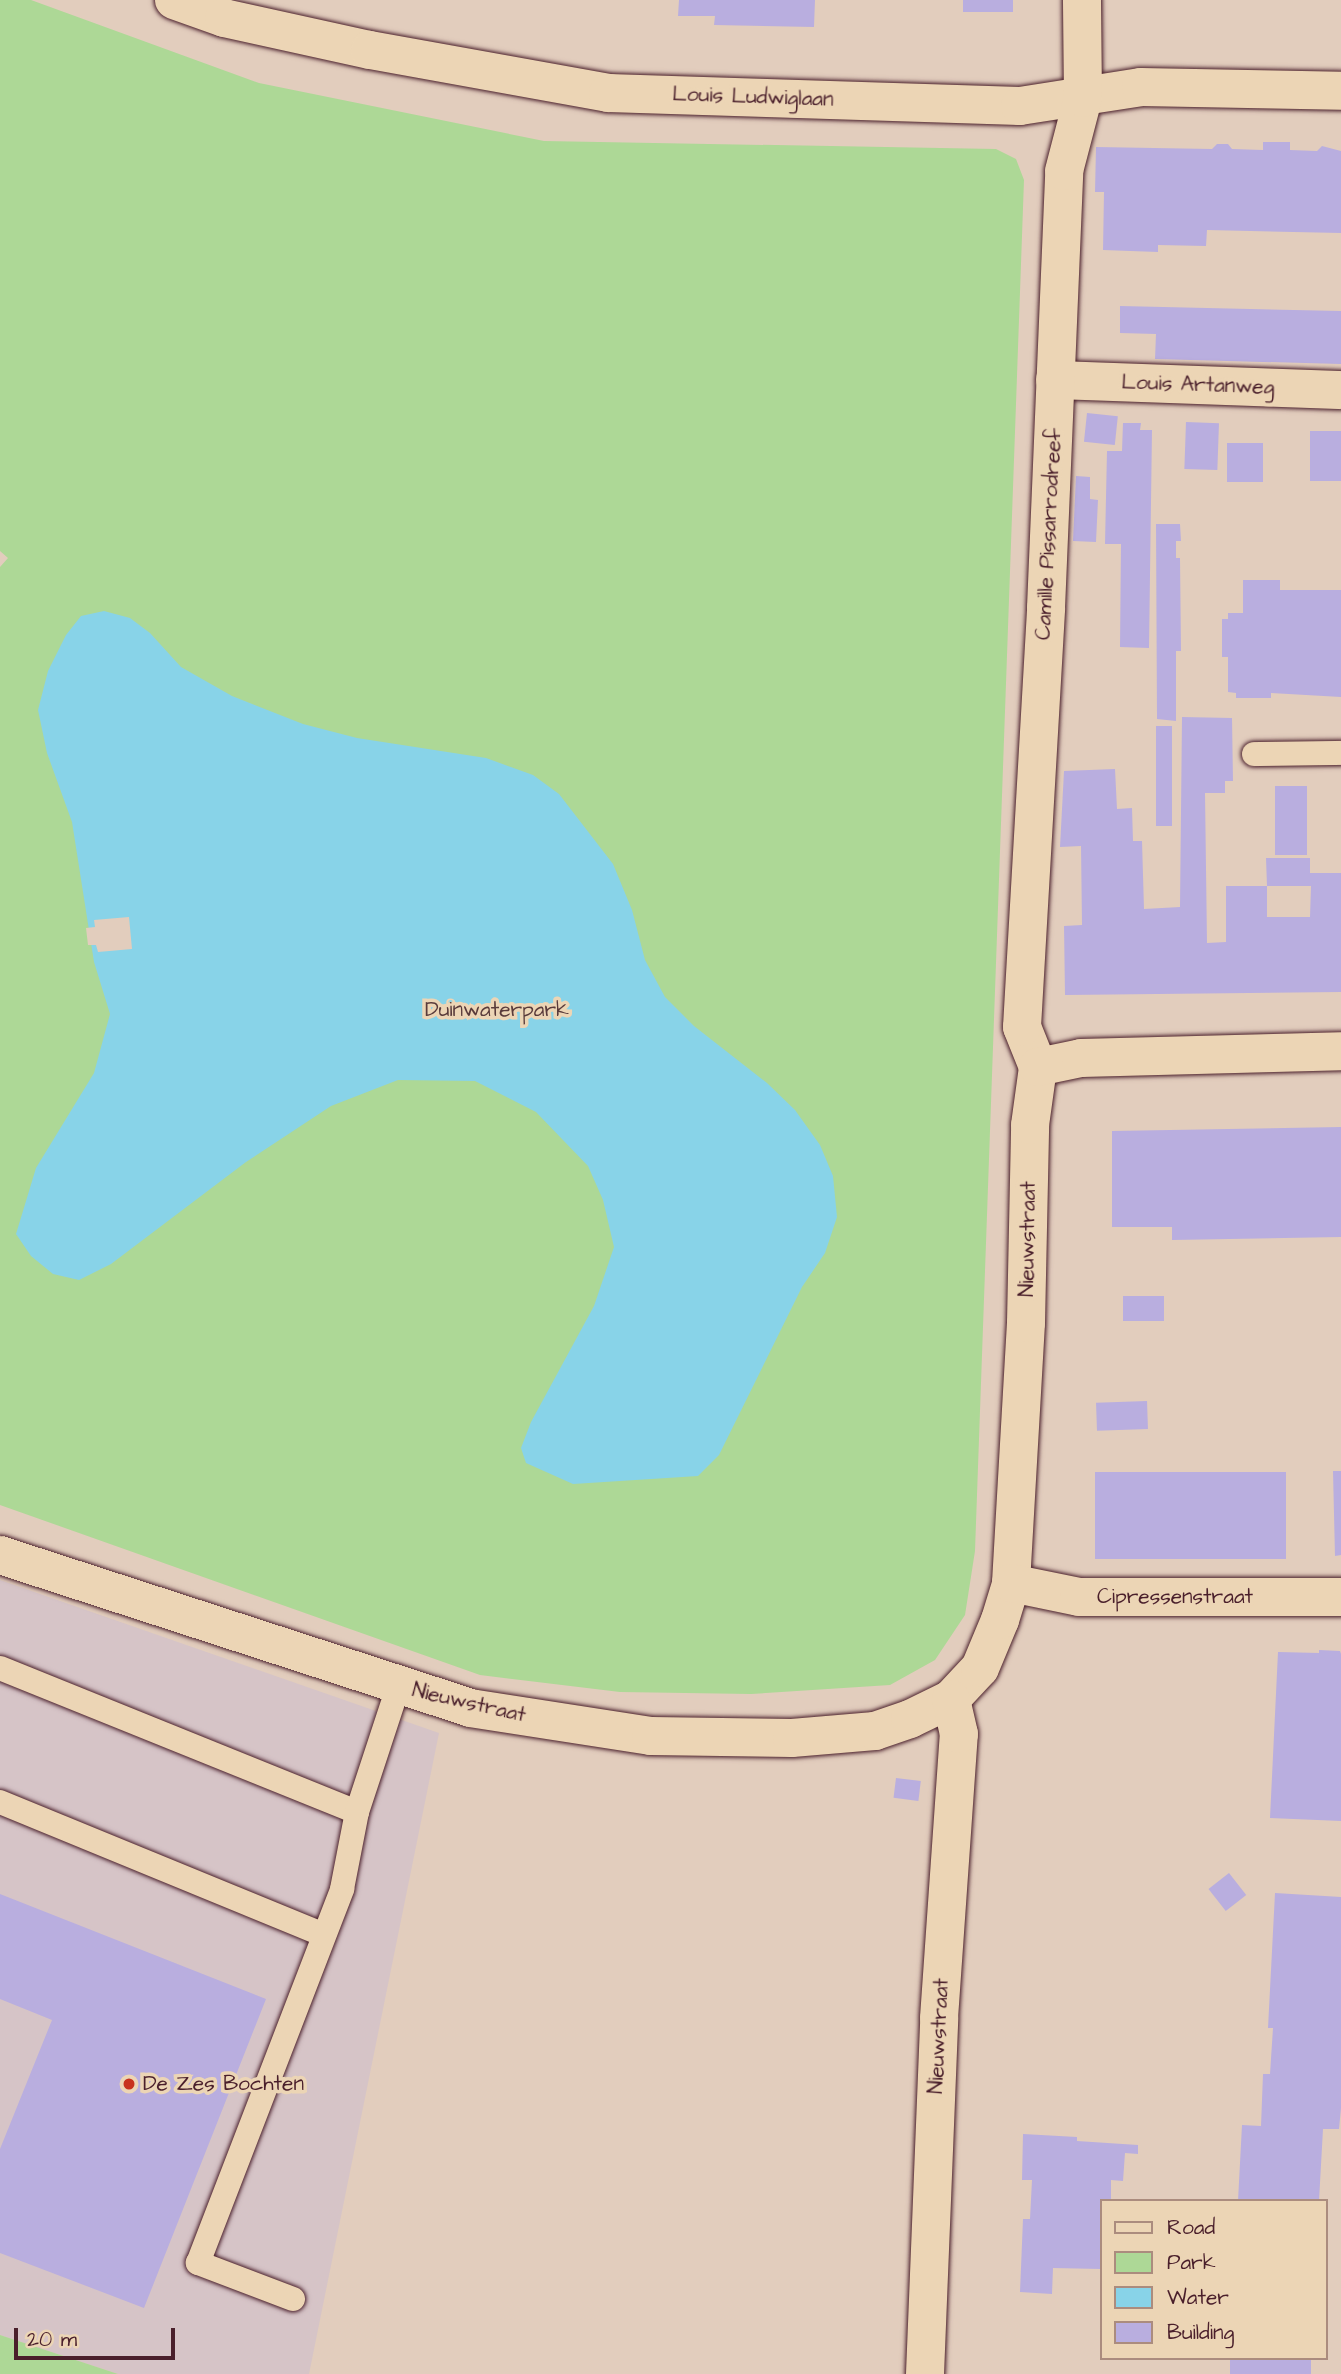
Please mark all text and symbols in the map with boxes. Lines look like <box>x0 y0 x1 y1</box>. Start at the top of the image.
street label: Louis Ludwiglaan <box>672 82 834 112</box>
street label: Louis Artanweg <box>1121 370 1275 400</box>
street label: Camille Pissarrodreef <box>1031 427 1067 641</box>
park label: Duinwaterpark <box>425 997 569 1023</box>
street label: Nieuwstraat <box>1014 1181 1042 1297</box>
street label: Cipressenstraat <box>1097 1584 1253 1610</box>
street label: Nieuwstraat <box>410 1678 528 1728</box>
street label: Nieuwstraat <box>923 1978 955 2094</box>
place label: De Zes Bochten <box>143 2071 304 2097</box>
marker: De Zes Bochten <box>121 2076 137 2092</box>
legend <box>1100 2199 1327 2360</box>
text: Road <box>1167 2213 1215 2242</box>
text: Park <box>1167 2248 1216 2277</box>
text: Water <box>1167 2283 1229 2312</box>
scale bar <box>18 2314 178 2358</box>
text: Building <box>1167 2318 1234 2347</box>
text: 20 m <box>27 2325 77 2354</box>

